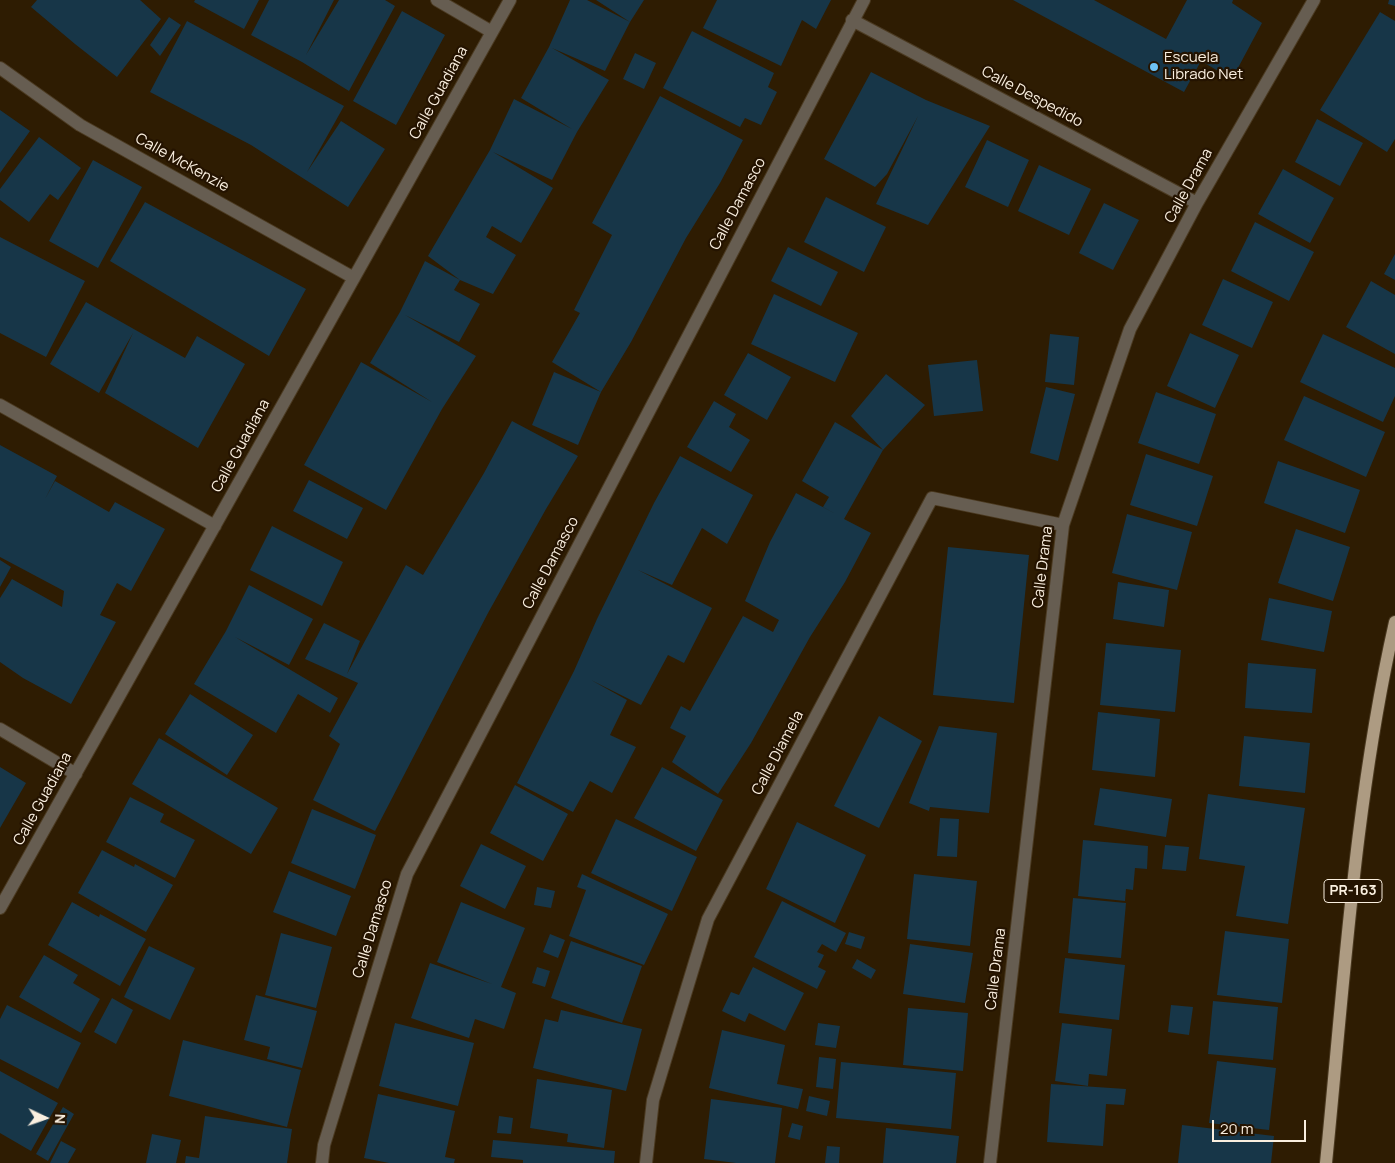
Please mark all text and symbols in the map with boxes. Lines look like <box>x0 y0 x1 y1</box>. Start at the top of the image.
street label: Calle Guadiana <box>406 43 472 143</box>
place label: Escuela Librado Net <box>1164 49 1243 84</box>
marker: Escuela Librado Net <box>1148 61 1160 73</box>
street label: Calle Despedido <box>978 63 1086 131</box>
street label: Calle McKenzie <box>132 130 232 196</box>
street label: Calle Drama <box>1161 146 1217 226</box>
street label: Calle Damasco <box>706 155 770 253</box>
street label: Calle Guadiana <box>208 396 274 496</box>
street label: Calle Damasco <box>519 514 583 612</box>
street label: Calle Drama <box>1029 525 1057 609</box>
street label: Calle Diamela <box>748 708 808 798</box>
street label: Calle Guadiana <box>10 749 76 849</box>
street label: Calle Damasco <box>349 878 397 980</box>
road number: PR-163 <box>1324 879 1382 902</box>
street label: Calle Drama <box>982 927 1010 1011</box>
north arrow <box>20 1093 70 1143</box>
scale bar <box>1215 1110 1309 1142</box>
text: N <box>51 1113 70 1124</box>
text: 20 m <box>1220 1118 1253 1139</box>

